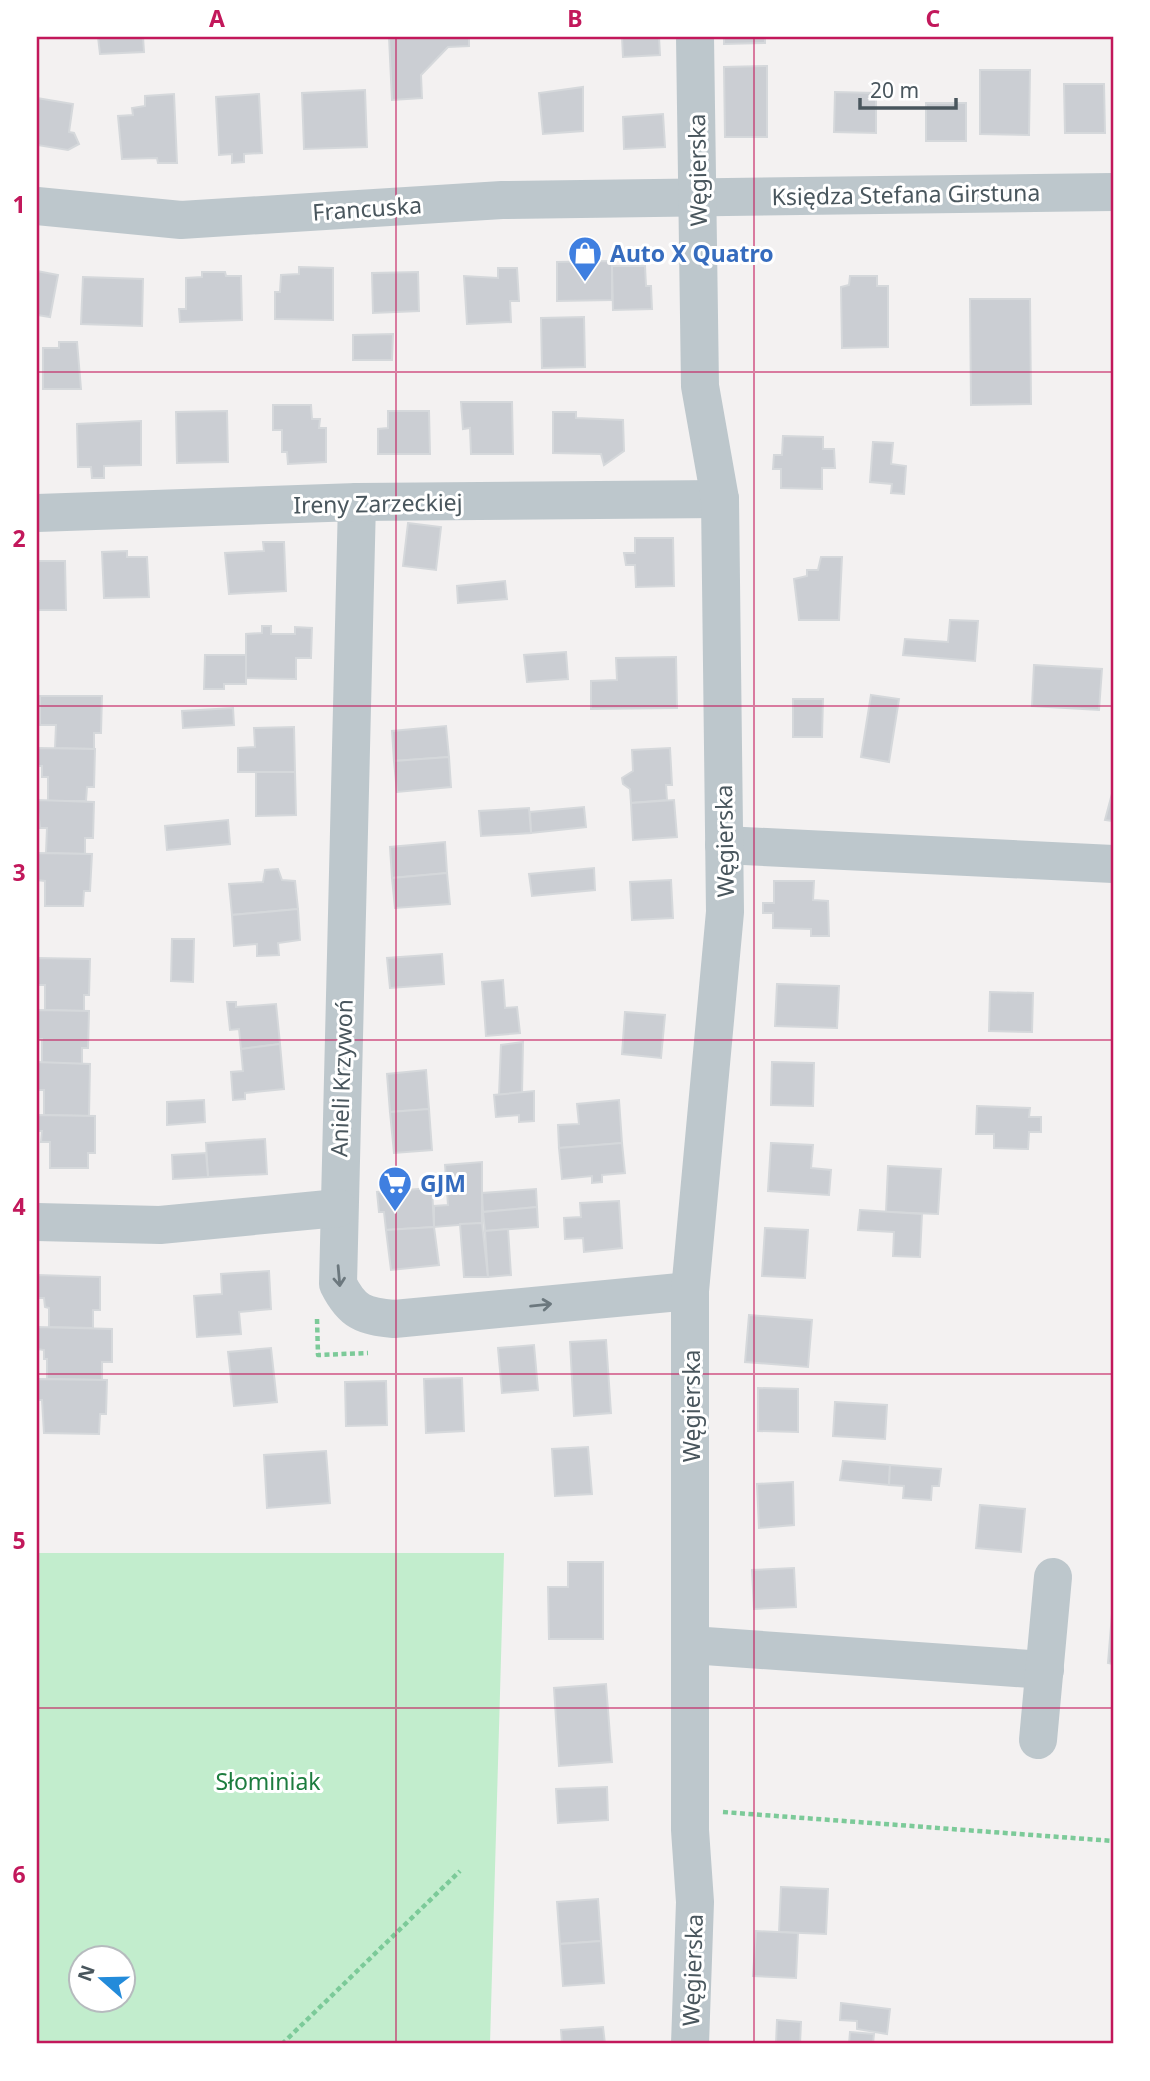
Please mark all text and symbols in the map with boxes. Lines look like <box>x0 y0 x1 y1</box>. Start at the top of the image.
text: A <box>209 2 225 34</box>
text: B <box>567 2 583 34</box>
text: C <box>926 2 941 34</box>
scale bar <box>860 66 956 110</box>
text: 20 m <box>870 76 919 104</box>
street label: Węgierska <box>680 113 714 227</box>
street label: Księdza Stefana Girstuna <box>771 176 1041 212</box>
text: 1 <box>12 188 26 220</box>
street label: Francuska <box>311 188 423 228</box>
shop icon: Auto X Quatro <box>566 234 604 283</box>
place label: Auto X Quatro <box>610 237 774 269</box>
street label: Ireny Zarzeckiej <box>293 486 463 520</box>
text: 2 <box>12 522 26 554</box>
street label: Węgierska <box>707 784 741 898</box>
text: 3 <box>12 856 26 888</box>
street label: Anieli Krzywoń <box>322 998 360 1158</box>
supermarket icon: GJM <box>376 1164 414 1213</box>
place label: GJM <box>420 1167 466 1199</box>
text: 4 <box>12 1190 26 1222</box>
one-way arrow <box>333 1264 346 1287</box>
one-way arrow <box>529 1298 552 1311</box>
street label: Węgierska <box>675 1350 707 1462</box>
text: 5 <box>12 1524 26 1556</box>
park label: Słominiak <box>215 1765 321 1797</box>
text: 6 <box>12 1858 26 1890</box>
street label: Węgierska <box>674 1913 710 2027</box>
north arrow <box>66 1944 136 2014</box>
text: N <box>71 1961 101 1985</box>

